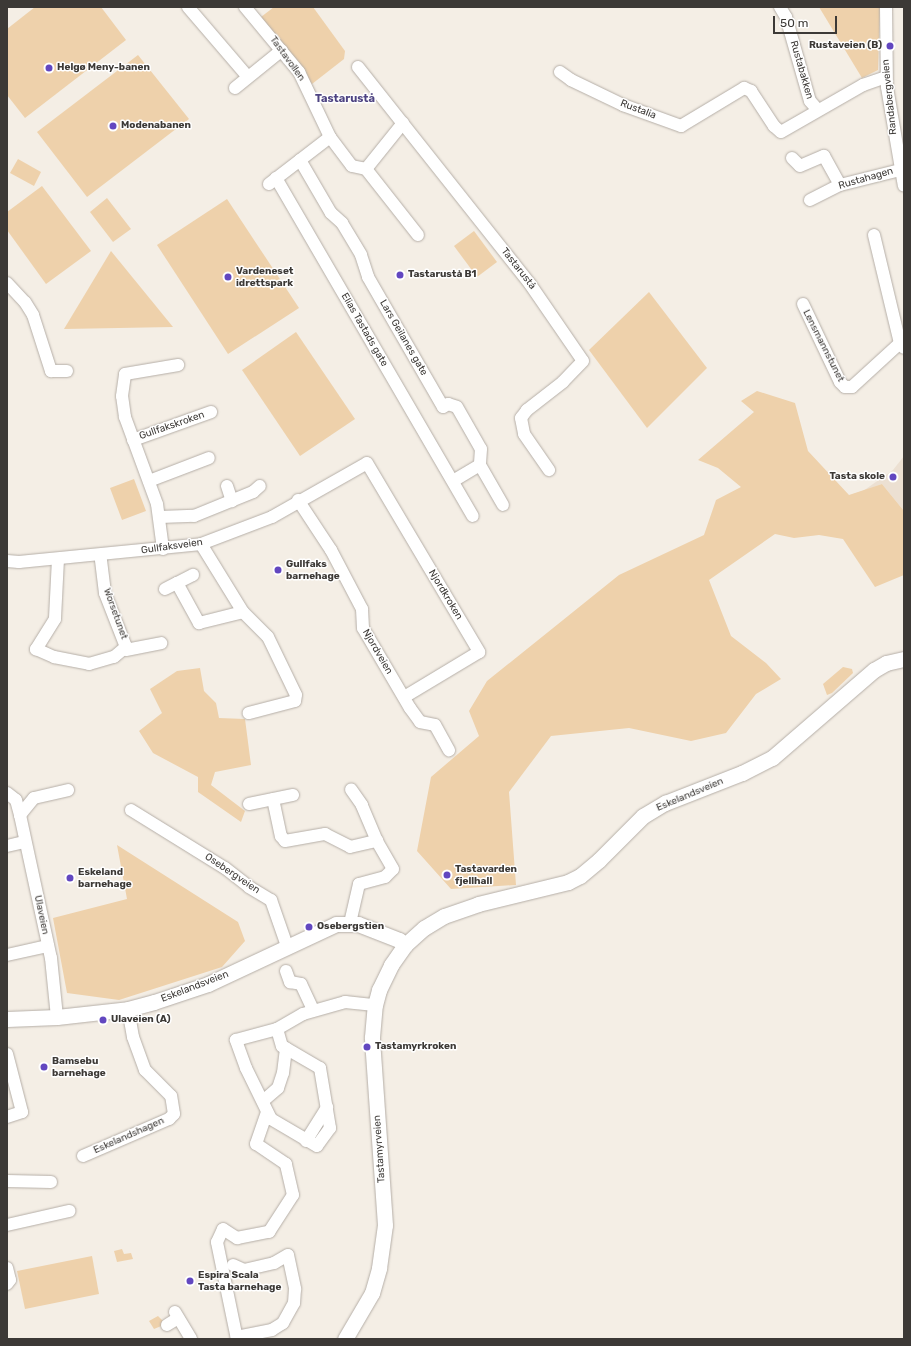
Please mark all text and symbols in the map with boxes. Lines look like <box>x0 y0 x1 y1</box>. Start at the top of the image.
scale bar <box>775 8 839 34</box>
text: 50 m <box>780 16 808 30</box>
street label: Tastavollen <box>267 34 307 84</box>
street label: Rustabakken <box>787 39 815 101</box>
place label: Rustaveien (B) <box>809 40 882 52</box>
marker: Rustaveien (B) <box>885 41 895 51</box>
street label: Randabergveien <box>880 59 900 135</box>
place label: Helgø Meny-banen <box>57 62 150 74</box>
marker: Helgø Meny-banen <box>44 63 54 73</box>
district label: Tastarustå <box>315 92 375 106</box>
street label: Rustalia <box>618 98 658 122</box>
place label: Modenabanen <box>121 120 191 132</box>
marker: Modenabanen <box>108 121 118 131</box>
street label: Rustahagen <box>837 165 895 193</box>
street label: Tastarustå <box>498 246 538 292</box>
place label: Vardeneset idrettspark <box>236 265 293 288</box>
place label: Tastarustå B1 <box>408 269 477 281</box>
marker: Tastarustå B1 <box>395 270 405 280</box>
marker: Vardeneset idrettspark <box>223 272 233 282</box>
street label: Elias Tastads gate <box>338 291 390 369</box>
street label: Lars Geilanes gate <box>376 298 430 378</box>
street label: Lensmannstunet <box>800 308 846 384</box>
street label: Gullfakskroken <box>138 409 206 443</box>
place label: Tasta skole <box>829 471 885 483</box>
marker: Tasta skole <box>888 472 898 482</box>
street label: Gullfaksveien <box>140 537 204 557</box>
place label: Gullfaks barnehage <box>286 558 340 582</box>
marker: Gullfaks barnehage <box>273 565 283 575</box>
street label: Njordkroken <box>425 568 465 622</box>
street label: Worsetunet <box>100 587 130 641</box>
street label: Njordveien <box>359 627 395 677</box>
street label: Eskelandsveien <box>655 775 725 815</box>
street label: Osebergveien <box>202 851 262 897</box>
place label: Tastavarden fjellhall <box>455 863 517 886</box>
place label: Eskeland barnehage <box>78 866 132 890</box>
marker: Tastavarden fjellhall <box>442 870 452 880</box>
marker: Eskeland barnehage <box>65 873 75 883</box>
street label: Ulaveien <box>31 894 51 936</box>
place label: Osebergstien <box>317 921 384 933</box>
marker: Osebergstien <box>304 922 314 932</box>
street label: Eskelandsveien <box>159 969 231 1005</box>
place label: Ulaveien (A) <box>111 1014 171 1026</box>
marker: Ulaveien (A) <box>98 1015 108 1025</box>
place label: Tastamyrkroken <box>375 1041 456 1053</box>
marker: Tastamyrkroken <box>362 1042 372 1052</box>
place label: Bamsebu barnehage <box>52 1055 106 1078</box>
marker: Bamsebu barnehage <box>39 1062 49 1072</box>
street label: Eskelandshagen <box>92 1115 166 1157</box>
street label: Tastamyrveien <box>372 1115 388 1183</box>
place label: Espira Scala Tasta barnehage <box>198 1269 281 1292</box>
marker: Espira Scala Tasta barnehage <box>185 1276 195 1286</box>

